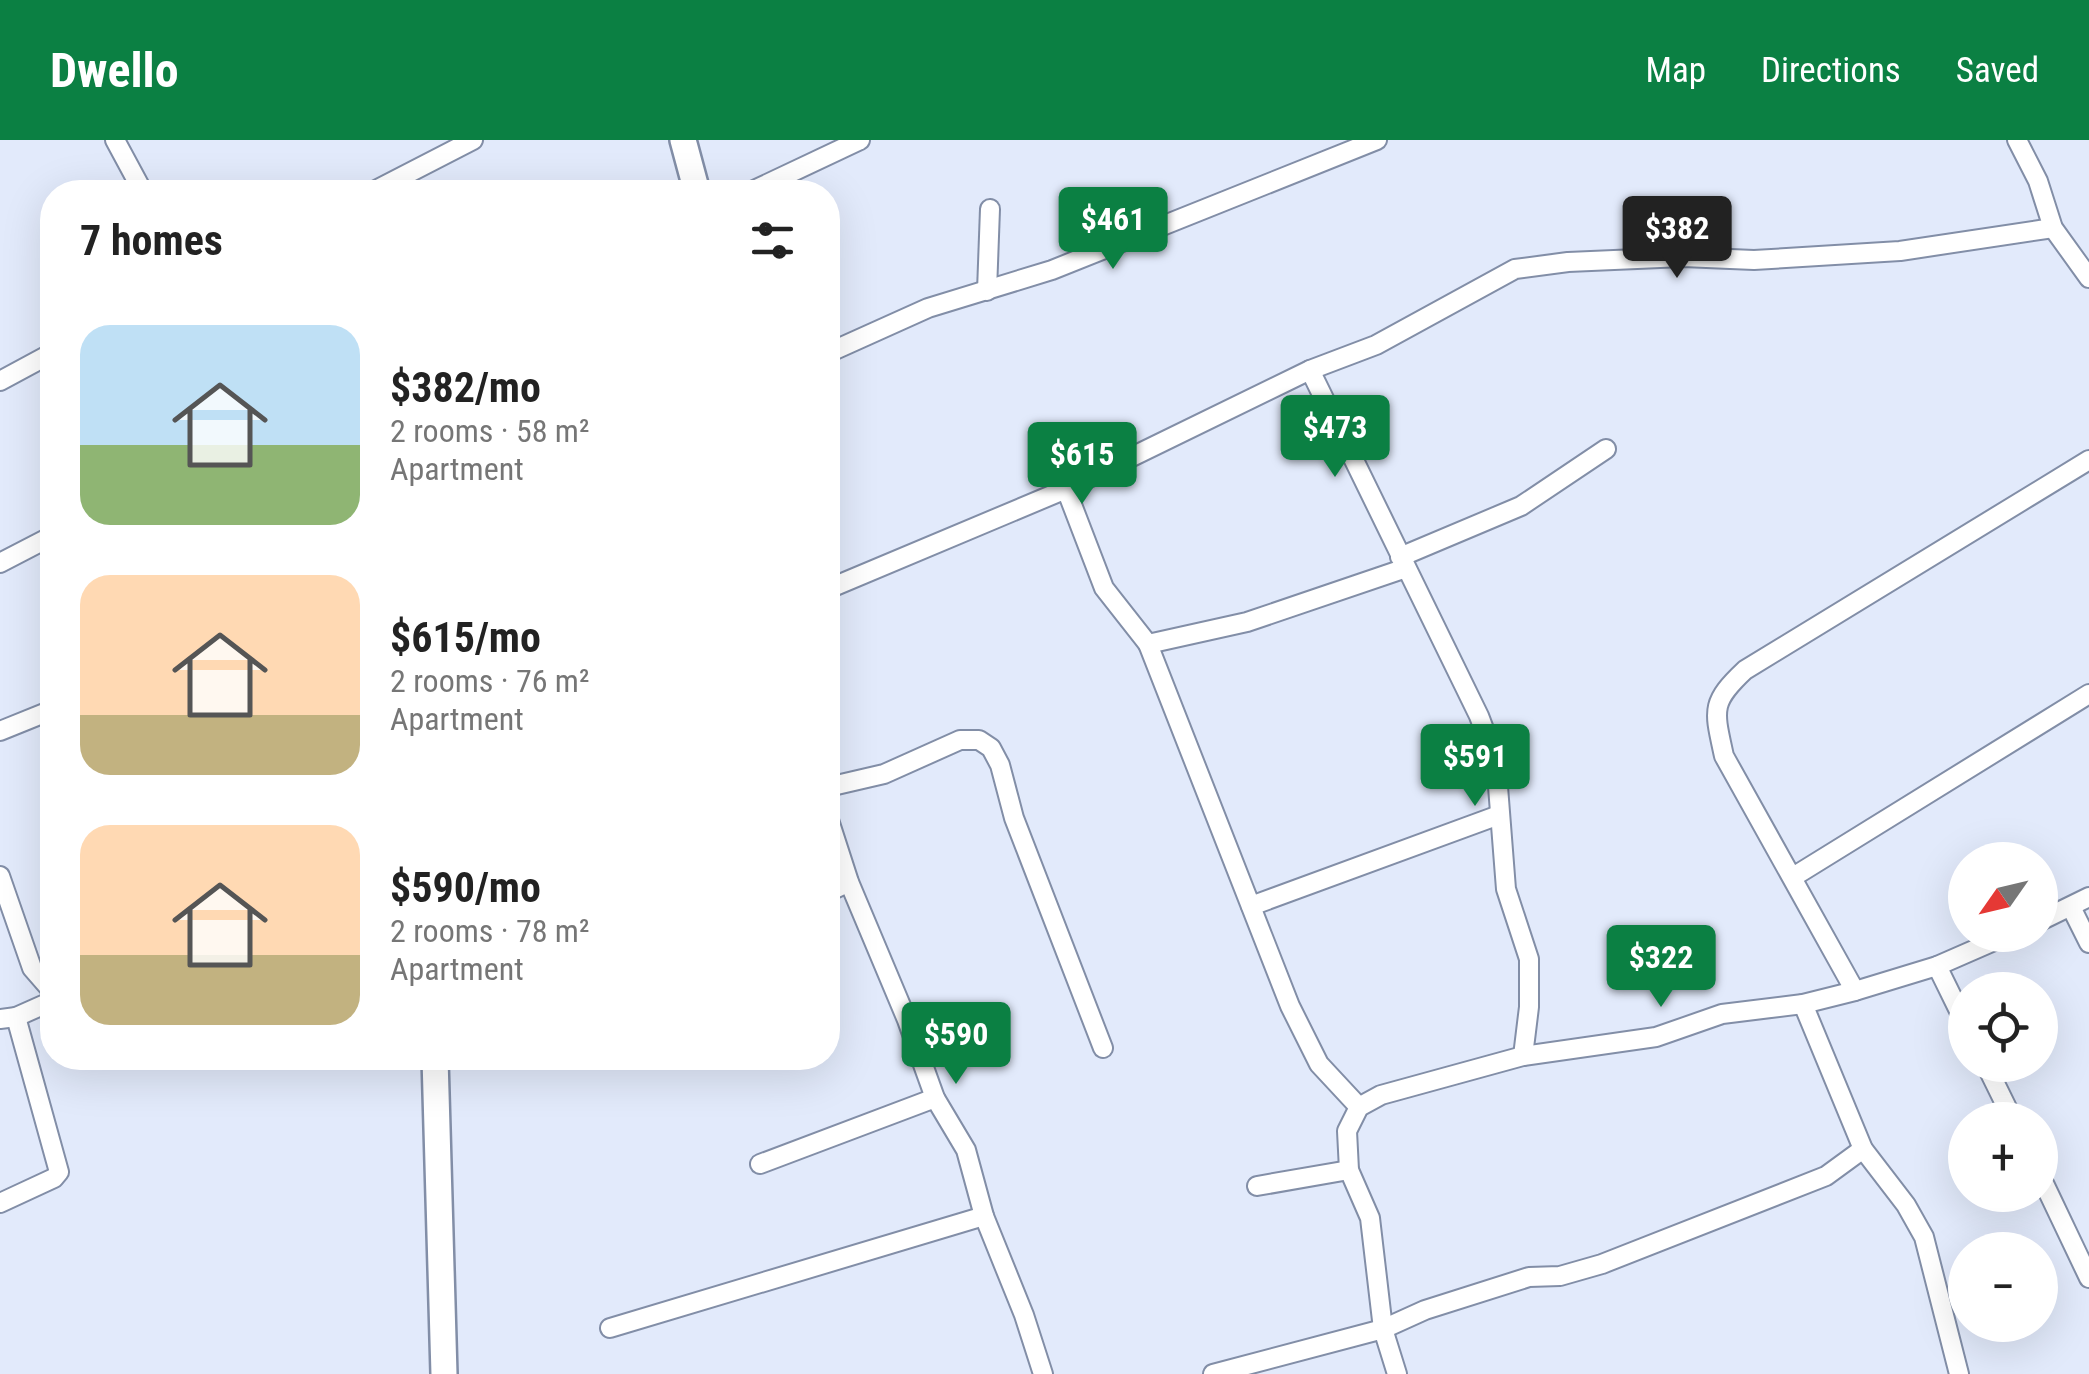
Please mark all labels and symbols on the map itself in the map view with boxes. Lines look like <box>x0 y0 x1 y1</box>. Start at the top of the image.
pin: $461 <box>1054 187 1172 272</box>
pin: $382 <box>1618 196 1736 281</box>
pin: $473 <box>1276 395 1394 480</box>
pin: $615 <box>1023 422 1141 507</box>
pin: $591 <box>1416 724 1534 809</box>
north arrow <box>1948 842 2058 952</box>
pin: $322 <box>1602 925 1720 1010</box>
pin: $590 <box>897 1002 1015 1087</box>

